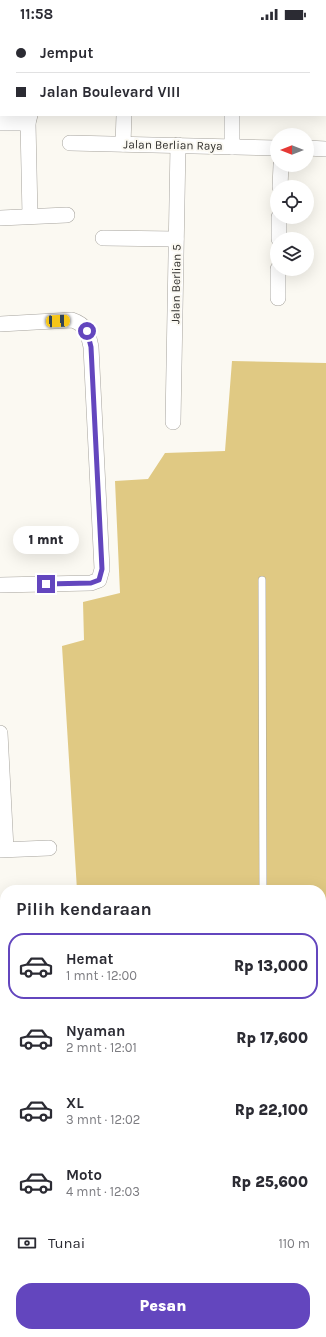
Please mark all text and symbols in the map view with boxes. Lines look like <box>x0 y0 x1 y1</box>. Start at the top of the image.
text: 11:58 <box>20 5 53 23</box>
text: Jemput <box>40 44 93 62</box>
text: Jalan Boulevard VIII <box>40 83 180 101</box>
north arrow <box>270 128 314 172</box>
map controls <box>270 128 314 276</box>
street label: Jalan Berlian Raya <box>123 137 223 153</box>
button: locate <box>270 180 314 224</box>
button: layers <box>270 232 314 276</box>
street label: Jalan Berlian 5 <box>168 244 184 324</box>
car <box>46 314 70 328</box>
route start <box>78 322 96 340</box>
callout: 1 mnt <box>13 526 79 554</box>
text: 1 mnt <box>29 532 63 547</box>
route end <box>37 575 55 593</box>
text: Pilih kendaraan <box>16 898 152 920</box>
icon: car <box>18 948 54 984</box>
text: Hemat <box>66 950 113 968</box>
text: Rp 13,000 <box>234 957 308 975</box>
text: 1 mnt · 12:00 <box>66 968 137 983</box>
icon: car <box>18 1020 54 1056</box>
text: Nyaman <box>66 1022 125 1040</box>
text: Rp 17,600 <box>236 1029 308 1047</box>
text: 2 mnt · 12:01 <box>66 1040 137 1055</box>
icon: car <box>18 1092 54 1128</box>
text: XL <box>66 1094 84 1112</box>
text: Rp 22,100 <box>235 1101 308 1119</box>
text: 3 mnt · 12:02 <box>66 1112 140 1127</box>
icon: car <box>18 1164 54 1200</box>
text: Moto <box>66 1166 102 1184</box>
text: Rp 25,600 <box>231 1173 308 1191</box>
text: 4 mnt · 12:03 <box>66 1184 140 1199</box>
icon: cash <box>16 1232 38 1254</box>
text: Tunai <box>48 1234 85 1252</box>
text: 110 m <box>278 1236 310 1251</box>
button: Pesan <box>16 1283 310 1329</box>

